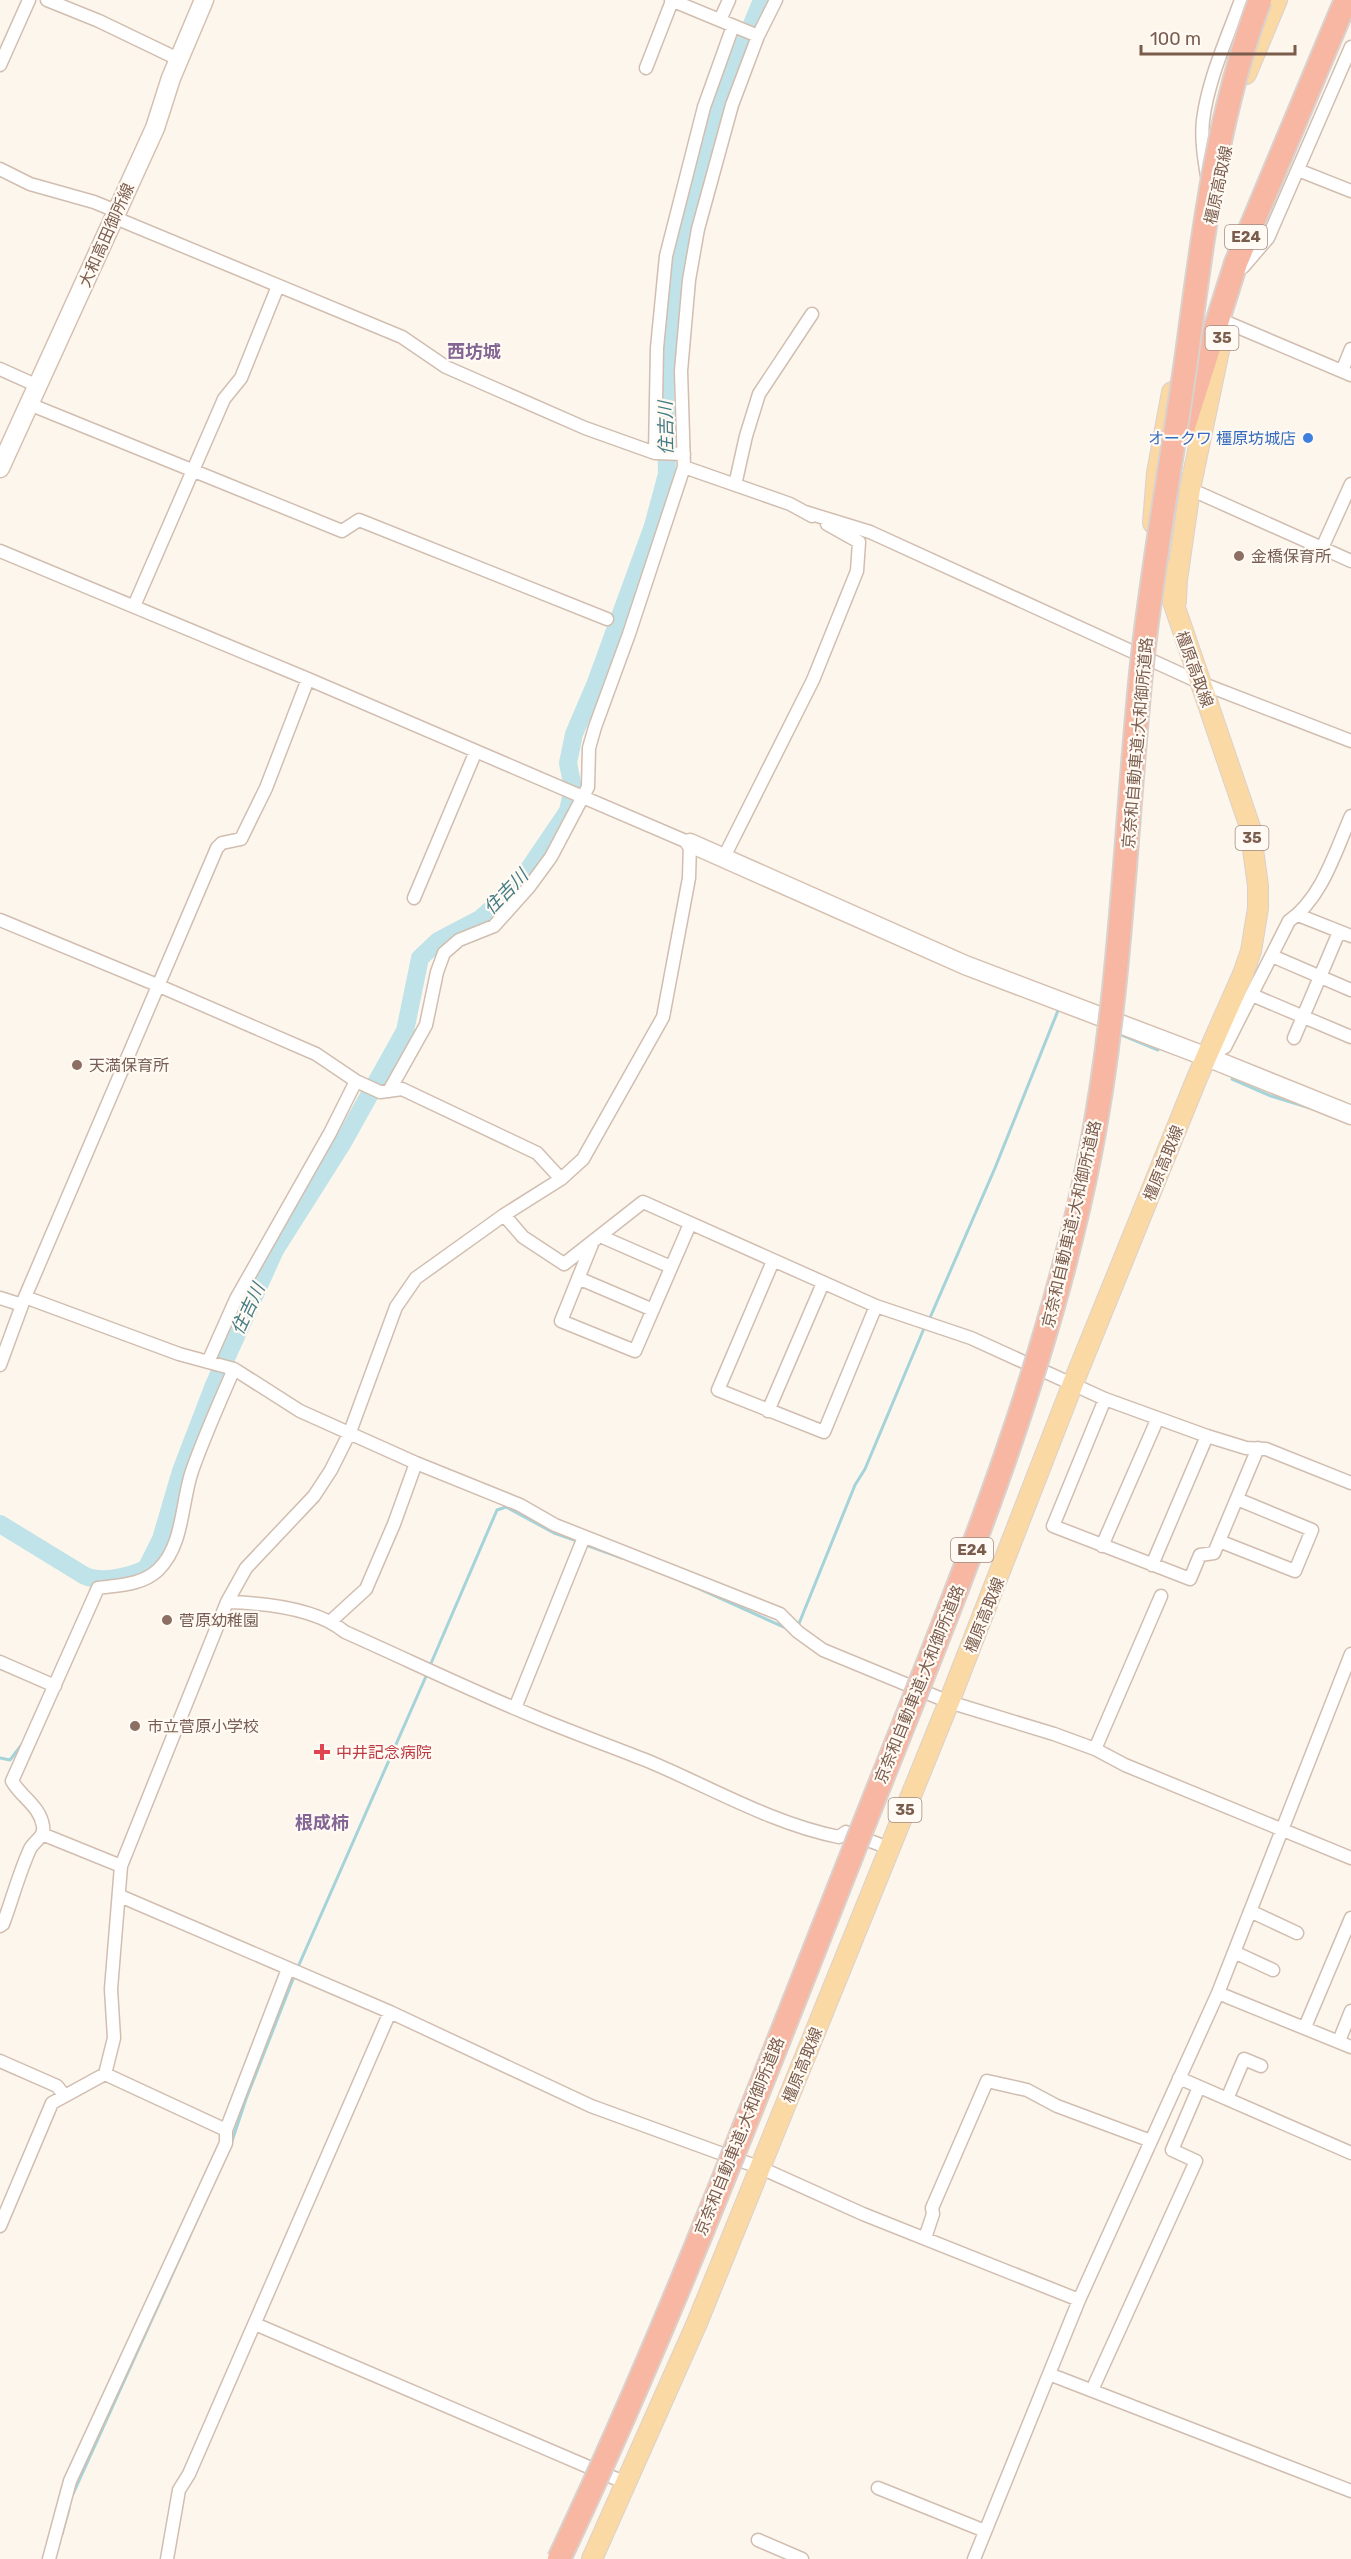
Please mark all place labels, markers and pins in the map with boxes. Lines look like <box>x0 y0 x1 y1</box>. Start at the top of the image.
place label: オークワ 橿原坊城店 <box>1148 429 1296 448</box>
marker: オークワ 橿原坊城店 <box>1301 431 1315 445</box>
place label: 金橋保育所 <box>1251 547 1331 566</box>
marker: 金橋保育所 <box>1232 549 1246 563</box>
place label: 天満保育所 <box>89 1056 169 1075</box>
marker: 天満保育所 <box>70 1058 84 1072</box>
place label: 菅原幼稚園 <box>179 1611 259 1630</box>
marker: 菅原幼稚園 <box>160 1613 174 1627</box>
place label: 市立菅原小学校 <box>147 1717 259 1736</box>
marker: 市立菅原小学校 <box>128 1719 142 1733</box>
marker: 中井記念病院 <box>313 1743 331 1761</box>
place label: 中井記念病院 <box>336 1743 432 1762</box>

